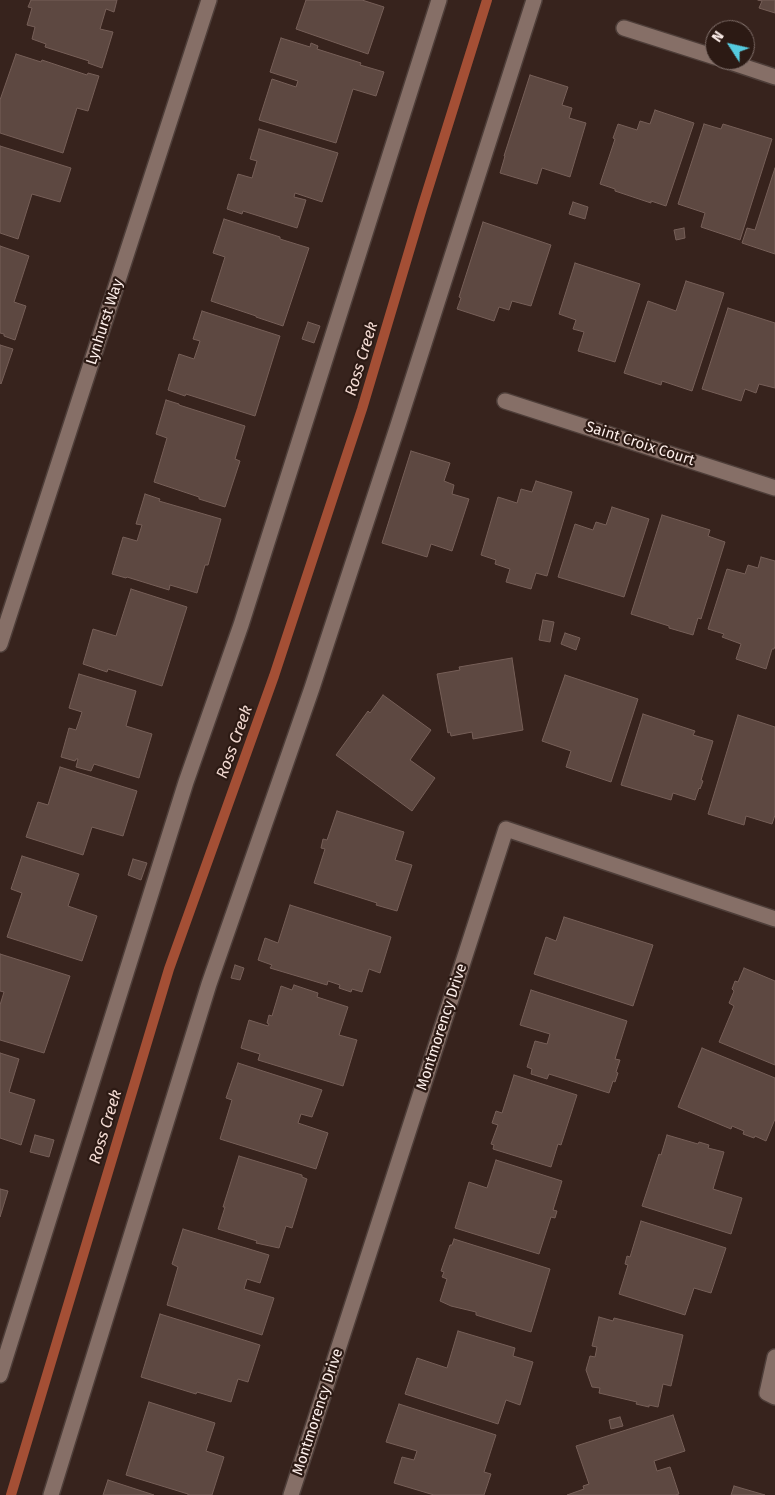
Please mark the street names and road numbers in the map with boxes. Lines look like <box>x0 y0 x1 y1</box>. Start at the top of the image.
street label: Lynhurst Way <box>83 277 127 367</box>
street label: Saint Croix Court <box>583 418 697 470</box>
street label: Montmorency Drive <box>413 961 471 1093</box>
street label: Montmorency Drive <box>289 1346 347 1478</box>

